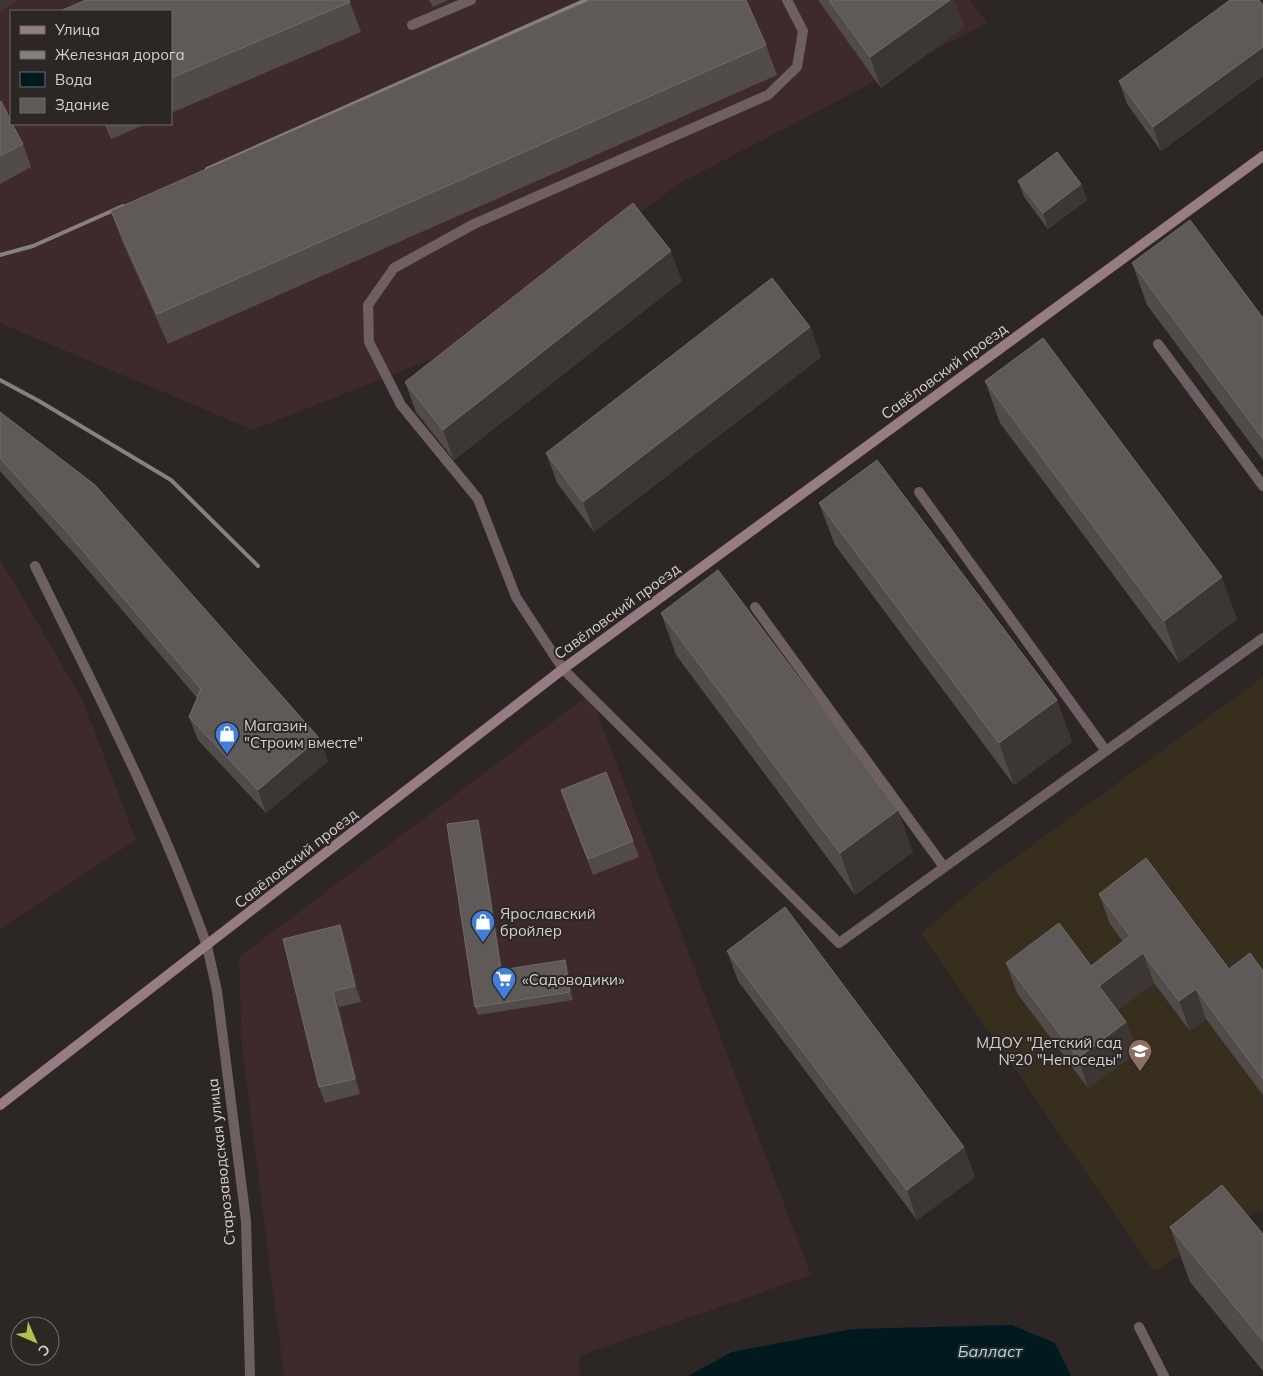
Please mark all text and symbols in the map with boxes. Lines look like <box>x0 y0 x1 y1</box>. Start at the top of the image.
legend <box>10 10 172 125</box>
text: Улица <box>54 20 100 39</box>
text: Железная дорога <box>55 45 185 64</box>
text: Вода <box>55 70 92 89</box>
text: Здание <box>55 95 109 114</box>
street label: Савёловский проезд <box>877 319 1011 423</box>
street label: Савёловский проезд <box>550 559 684 663</box>
place label: Магазин "Строим вместе" <box>244 716 363 752</box>
shop icon: Магазин "Строим вместе" <box>214 721 240 755</box>
street label: Савёловский проезд <box>231 804 361 912</box>
place label: Ярославский бройлер <box>500 904 596 940</box>
shop icon: Ярославский бройлер <box>470 909 496 943</box>
supermarket icon: «Садоводики» <box>491 966 517 1000</box>
place label: «Садоводики» <box>522 970 625 989</box>
place label: МДОУ "Детский сад №20 "Непоседы" <box>976 1033 1122 1069</box>
school or university icon: МДОУ "Детский сад №20 "Непоседы" <box>1127 1038 1153 1072</box>
street label: Старозаводская улица <box>203 1078 239 1246</box>
north arrow <box>10 1316 60 1366</box>
text: С <box>34 1340 54 1360</box>
water label: Балласт <box>958 1341 1023 1361</box>

